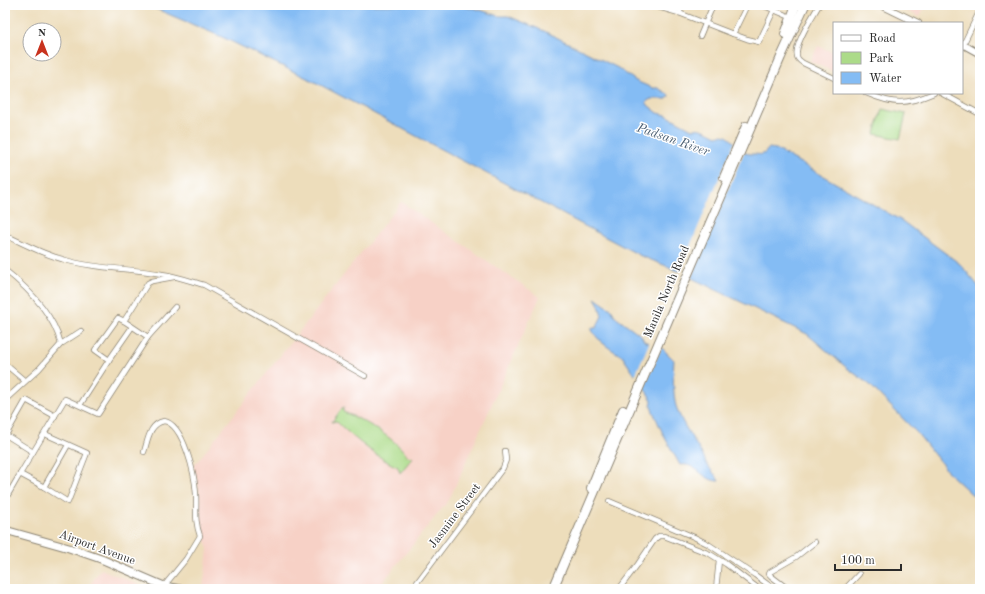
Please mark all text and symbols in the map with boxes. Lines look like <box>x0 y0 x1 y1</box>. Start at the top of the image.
north arrow <box>22 22 62 62</box>
legend <box>833 22 963 94</box>
text: N <box>38 28 47 39</box>
text: Road <box>869 33 896 45</box>
text: Park <box>869 53 894 65</box>
text: Water <box>869 73 902 85</box>
water label: Padsan River <box>634 121 711 159</box>
street label: Manila North Road <box>642 244 692 340</box>
street label: Jasmine Street <box>427 481 483 551</box>
street label: Airport Avenue <box>57 529 137 567</box>
scale bar <box>835 546 901 572</box>
text: 100 m <box>841 555 875 567</box>

